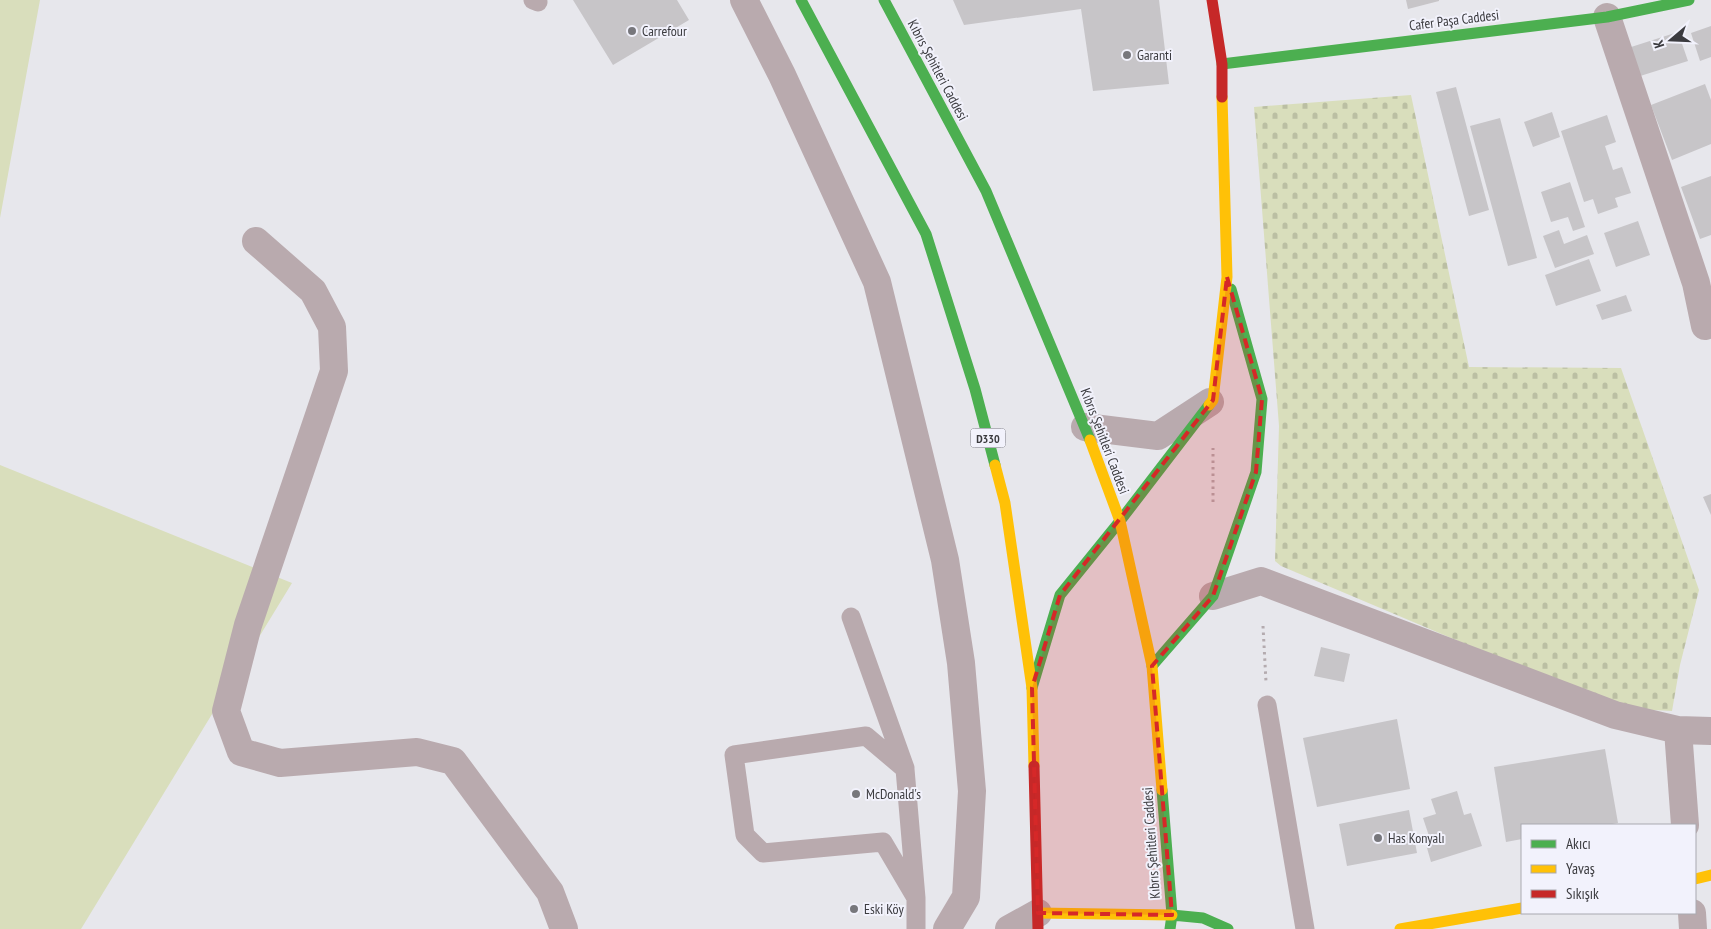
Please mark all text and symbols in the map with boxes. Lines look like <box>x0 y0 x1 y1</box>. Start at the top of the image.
street label: Cafer Paşa Caddesi <box>1408 6 1500 34</box>
north arrow <box>1646 15 1696 65</box>
street label: Kıbrıs Şehitleri Caddesi <box>904 16 972 124</box>
place label: Carrefour <box>642 22 687 40</box>
marker: Carrefour <box>626 25 638 37</box>
text: K <box>1649 37 1668 51</box>
place label: Garanti <box>1137 46 1172 64</box>
marker: Garanti <box>1121 49 1133 61</box>
street label: Kıbrıs Şehitleri Caddesi <box>1077 386 1133 496</box>
road number: D330 <box>970 428 1006 448</box>
place label: McDonald's <box>866 785 921 803</box>
street label: Kıbrıs Şehitleri Caddesi <box>1138 787 1164 899</box>
marker: McDonald's <box>850 788 862 800</box>
legend <box>1521 824 1696 914</box>
place label: Has Konyalı <box>1388 829 1445 847</box>
marker: Has Konyalı <box>1372 832 1384 844</box>
text: Akıcı <box>1566 834 1591 853</box>
text: Yavaş <box>1566 859 1595 878</box>
text: Sıkışık <box>1566 884 1599 903</box>
place label: Eski Köy <box>864 900 904 918</box>
marker: Eski Köy <box>848 903 860 915</box>

